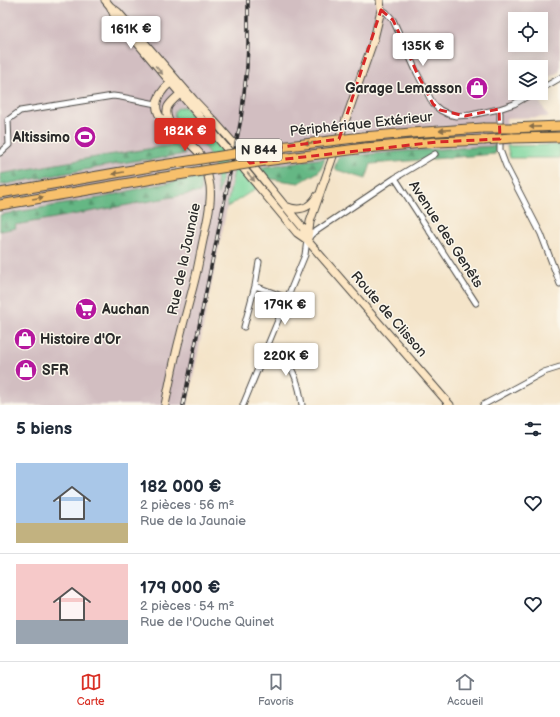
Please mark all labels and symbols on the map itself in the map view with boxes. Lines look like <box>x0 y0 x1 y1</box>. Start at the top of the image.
pin: 161K € <box>98 16 164 50</box>
pin: 135K € <box>390 33 456 67</box>
one-way arrow <box>155 65 164 75</box>
shop icon: Garage Lemasson <box>464 75 490 101</box>
place label: Garage Lemasson <box>345 80 462 97</box>
street label: Périphérique Extérieur <box>289 108 434 140</box>
pin: 182K € <box>152 118 218 152</box>
one-way arrow <box>529 123 541 130</box>
sports icon: Altissimo <box>72 124 98 150</box>
one-way arrow <box>438 127 451 134</box>
place label: Altissimo <box>12 129 70 146</box>
road number: N 844 <box>236 139 282 161</box>
one-way arrow <box>304 140 316 146</box>
one-way arrow <box>112 170 124 176</box>
one-way arrow <box>246 171 255 182</box>
street label: Avenue des Genêts <box>405 177 487 291</box>
one-way arrow <box>32 195 45 201</box>
street label: Rue de la Jaunaie <box>164 201 204 317</box>
street label: Route de Clisson <box>347 268 431 360</box>
pin: 179K € <box>252 292 318 326</box>
supermarket icon: Auchan <box>73 296 99 322</box>
place label: Auchan <box>101 301 150 318</box>
shop icon: Histoire d'Or <box>12 326 38 352</box>
place label: Histoire d'Or <box>40 331 121 348</box>
pin: 220K € <box>253 343 319 377</box>
shop icon: SFR <box>13 357 39 383</box>
place label: SFR <box>42 362 69 379</box>

